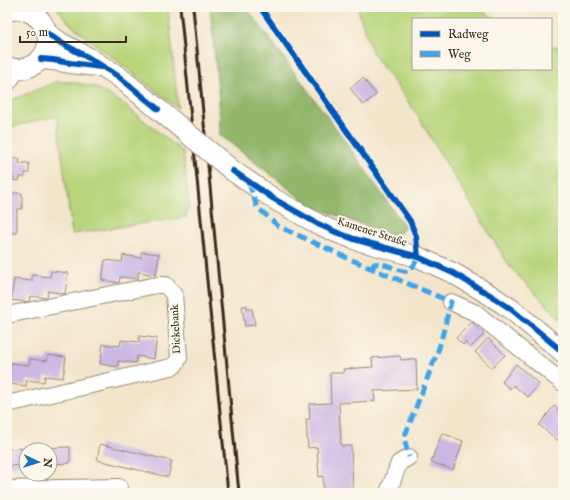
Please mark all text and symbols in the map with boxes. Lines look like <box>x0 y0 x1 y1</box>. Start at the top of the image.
scale bar <box>20 18 126 44</box>
legend <box>412 18 552 70</box>
text: 50 m <box>26 25 48 40</box>
text: Radweg <box>448 27 489 42</box>
text: Weg <box>448 47 471 62</box>
street label: Kamener Straße <box>335 214 409 250</box>
street label: Dickebank <box>168 304 184 354</box>
north arrow <box>18 442 58 482</box>
text: N <box>40 456 54 468</box>

